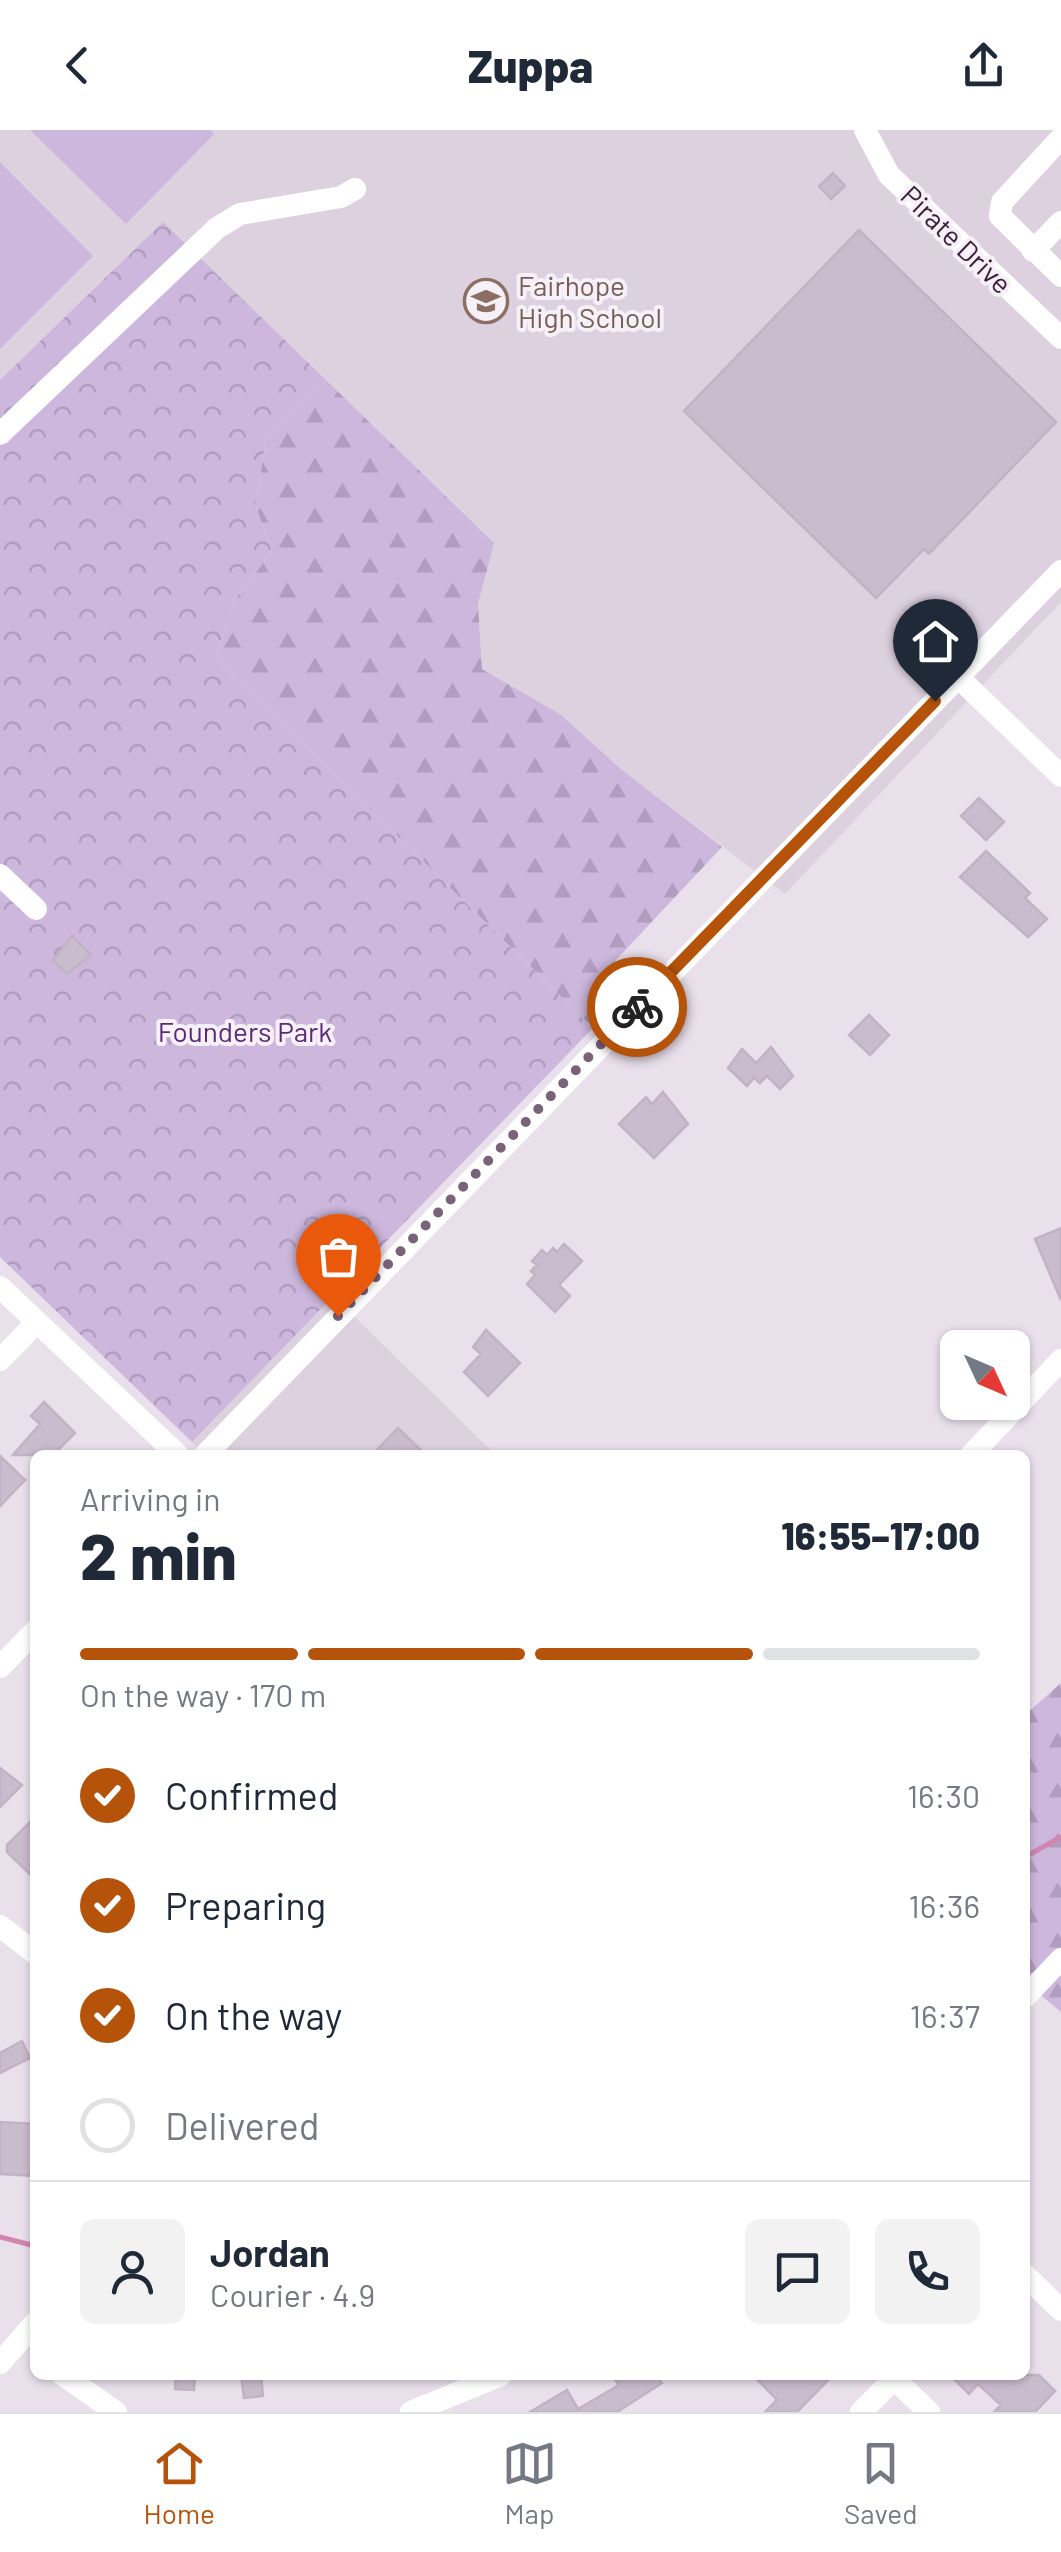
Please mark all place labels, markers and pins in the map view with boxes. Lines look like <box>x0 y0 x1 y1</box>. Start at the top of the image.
place label: Fairhope High School <box>518 268 662 334</box>
school or university icon: Fairhope High School <box>463 278 509 324</box>
pin <box>893 599 978 702</box>
pin <box>296 1214 381 1317</box>

